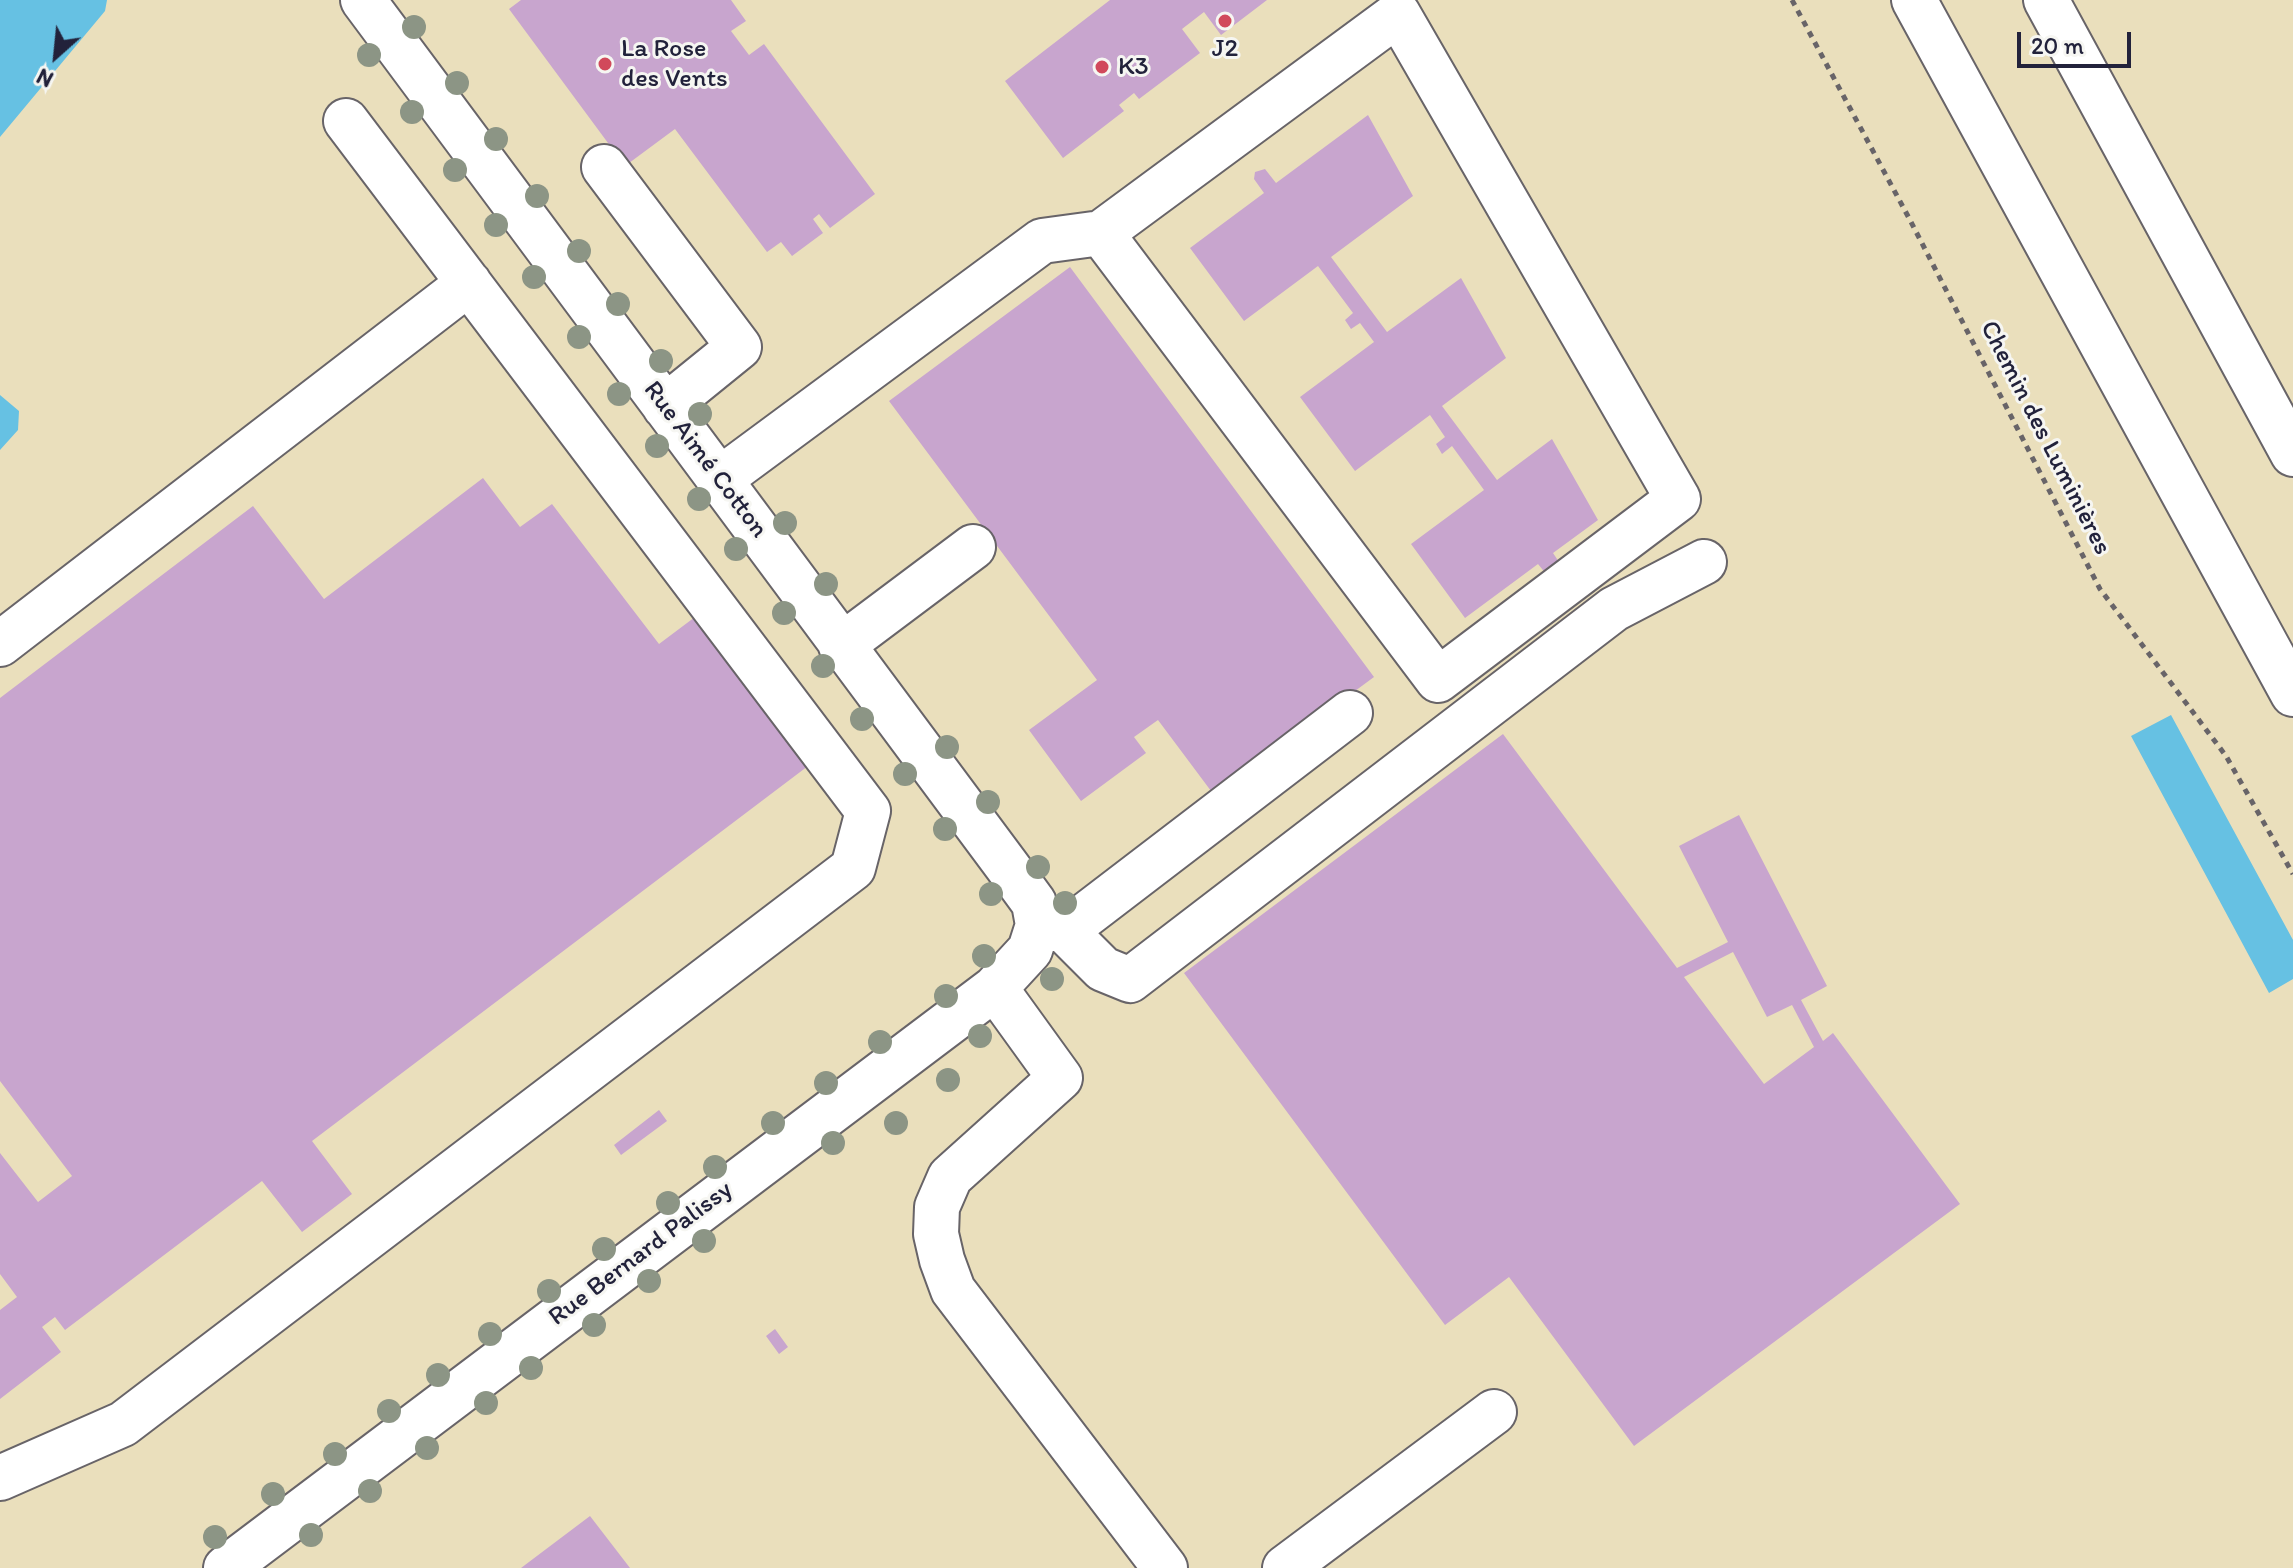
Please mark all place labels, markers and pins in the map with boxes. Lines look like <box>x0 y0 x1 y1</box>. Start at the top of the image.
marker: J2 <box>1216 12 1234 30</box>
place label: La Rose des Vents <box>621 33 728 94</box>
place label: J2 <box>1212 33 1238 65</box>
place label: K3 <box>1118 51 1149 83</box>
marker: La Rose des Vents <box>596 55 614 73</box>
marker: K3 <box>1093 58 1111 76</box>

